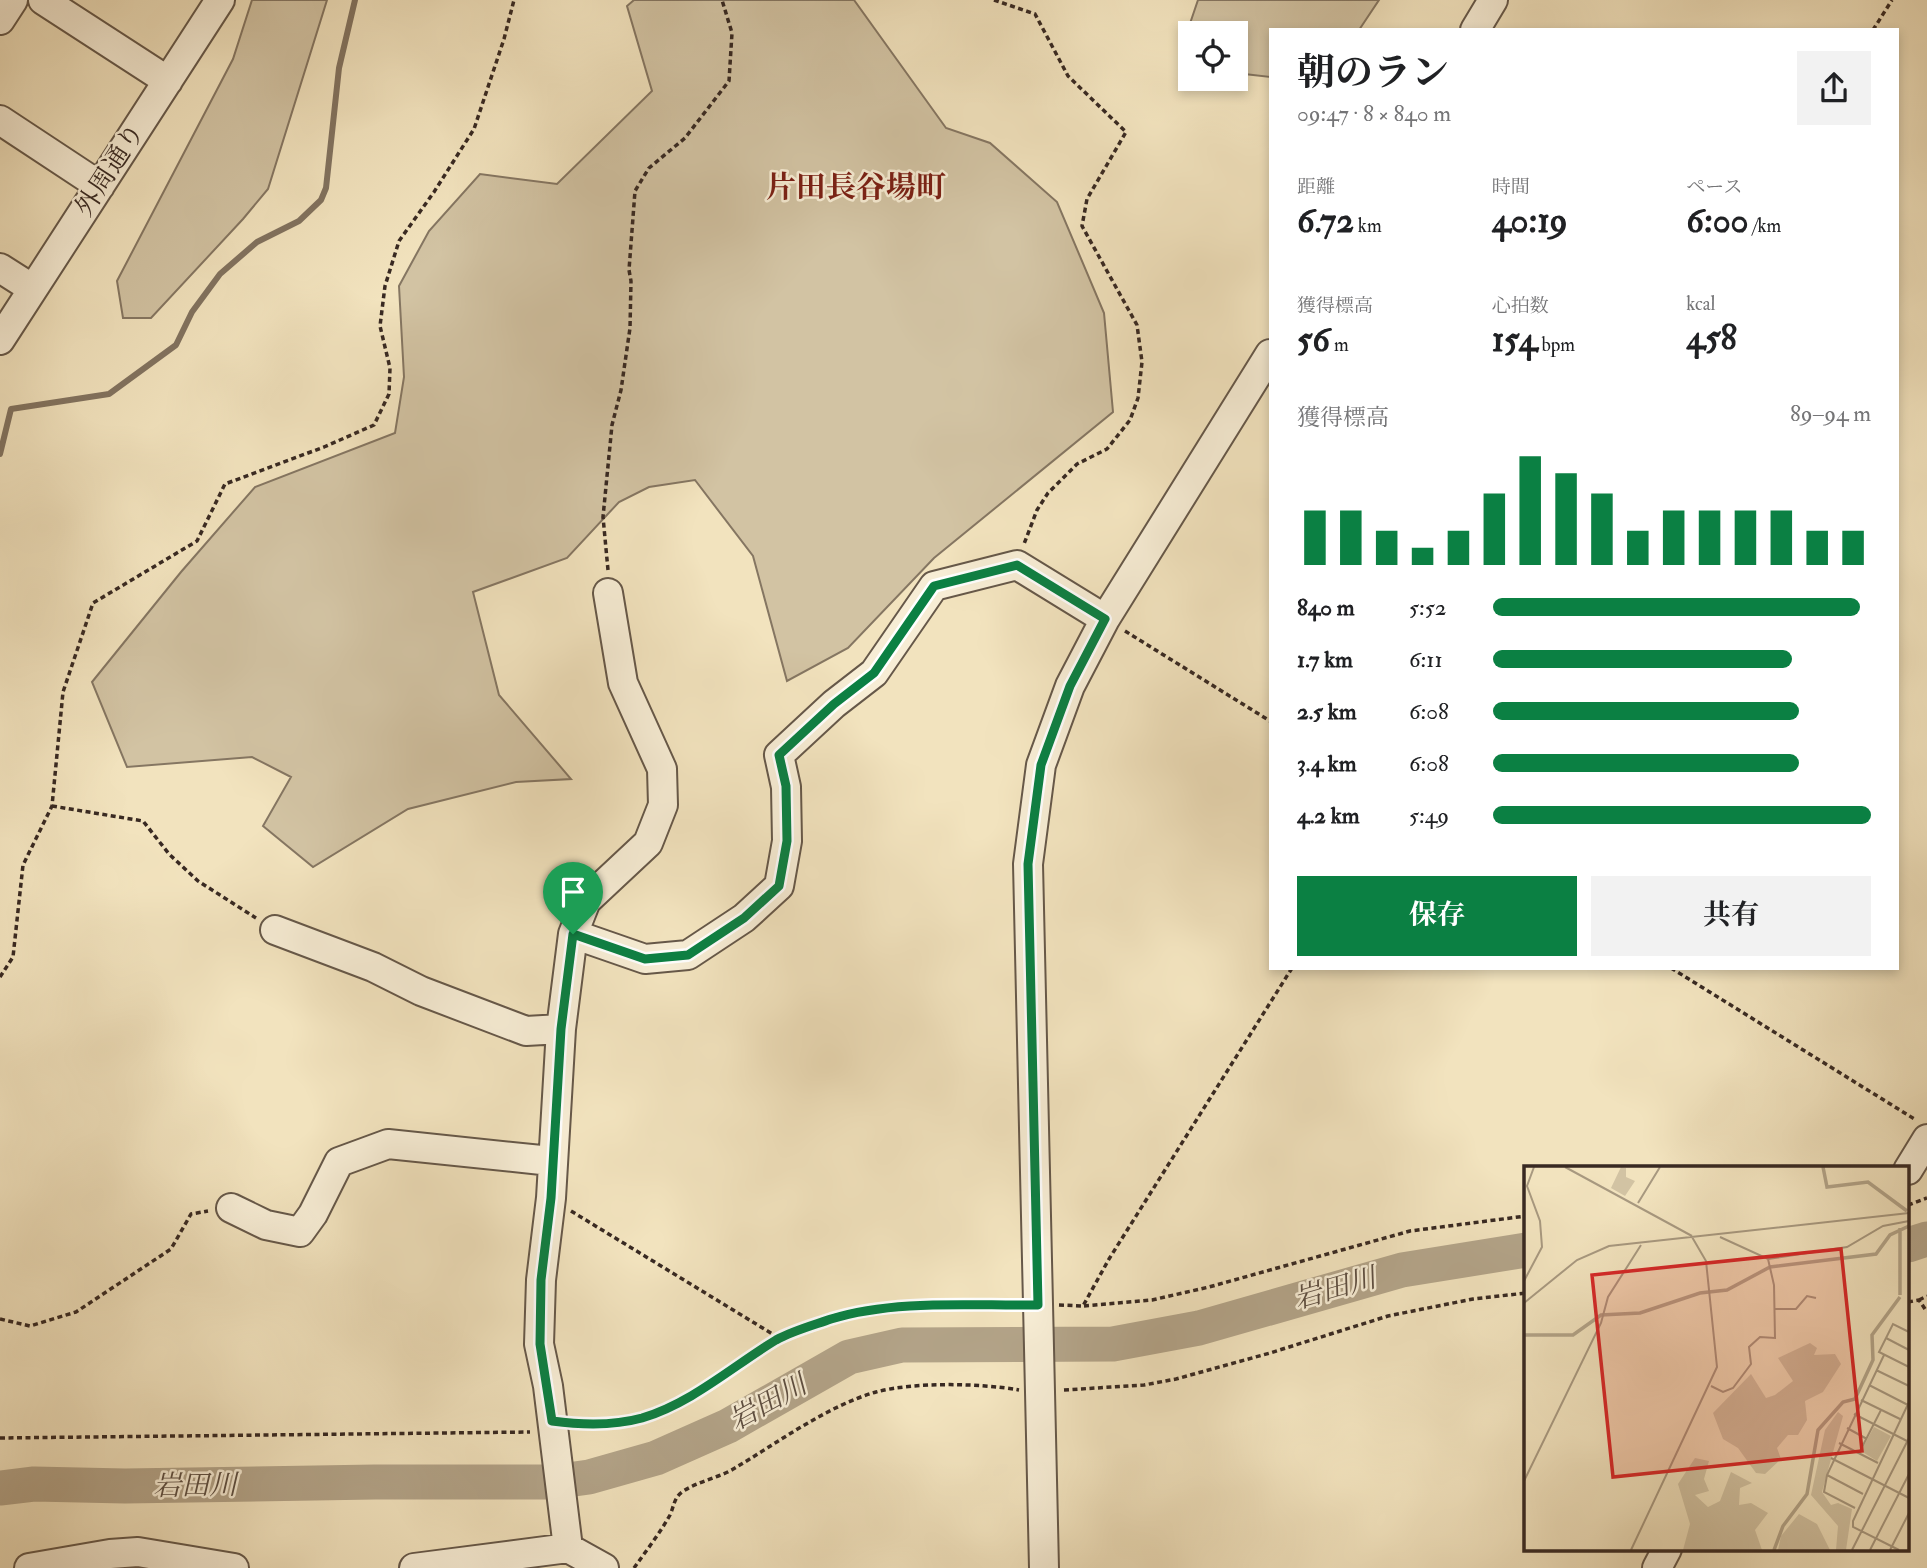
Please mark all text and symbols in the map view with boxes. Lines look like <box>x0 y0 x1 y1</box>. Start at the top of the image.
map controls <box>1178 21 1248 91</box>
button: locate <box>1178 21 1248 91</box>
text: 朝のラン <box>1297 49 1449 97</box>
button: share <box>1797 51 1871 125</box>
text: 09:47 · 8 × 840 m <box>1297 99 1451 128</box>
street label: 外周通り <box>68 118 152 222</box>
district label: 片田長谷場町 <box>766 169 946 206</box>
text: 距離 <box>1297 175 1335 199</box>
text: 時間 <box>1492 175 1530 199</box>
text: ペース <box>1686 175 1742 199</box>
text: 6.72 <box>1297 199 1354 243</box>
text: 40:19 <box>1492 199 1567 243</box>
text: 6:00 <box>1686 199 1749 243</box>
text: km <box>1354 214 1382 238</box>
text: /km <box>1749 214 1781 238</box>
text: kcal <box>1686 292 1715 316</box>
text: 獲得標高 <box>1297 294 1373 318</box>
text: 心拍数 <box>1492 294 1549 318</box>
text: 458 <box>1686 316 1737 360</box>
text: 56 <box>1297 318 1330 362</box>
text: 154 <box>1492 318 1537 362</box>
text: m <box>1330 333 1349 357</box>
text: bpm <box>1537 333 1575 357</box>
text: 89–94 m <box>1790 399 1871 428</box>
text: 獲得標高 <box>1297 403 1389 432</box>
text: 840 m <box>1297 593 1355 622</box>
text: 5:52 <box>1409 593 1446 622</box>
text: 1.7 km <box>1297 645 1353 674</box>
text: 6:11 <box>1409 645 1443 674</box>
text: 2.5 km <box>1297 697 1357 726</box>
text: 6:08 <box>1409 697 1449 726</box>
text: 3.4 km <box>1297 749 1357 778</box>
text: 6:08 <box>1409 749 1449 778</box>
text: 4.2 km <box>1297 801 1360 830</box>
text: 5:49 <box>1409 801 1449 830</box>
pin <box>543 862 603 934</box>
icon: arrive <box>554 873 592 911</box>
button: 保存 <box>1297 876 1577 956</box>
button: 共有 <box>1591 876 1871 956</box>
inset map <box>1524 1166 1910 1550</box>
water label: 岩田川 <box>1290 1260 1383 1317</box>
water label: 岩田川 <box>723 1366 816 1439</box>
water label: 岩田川 <box>153 1468 240 1504</box>

